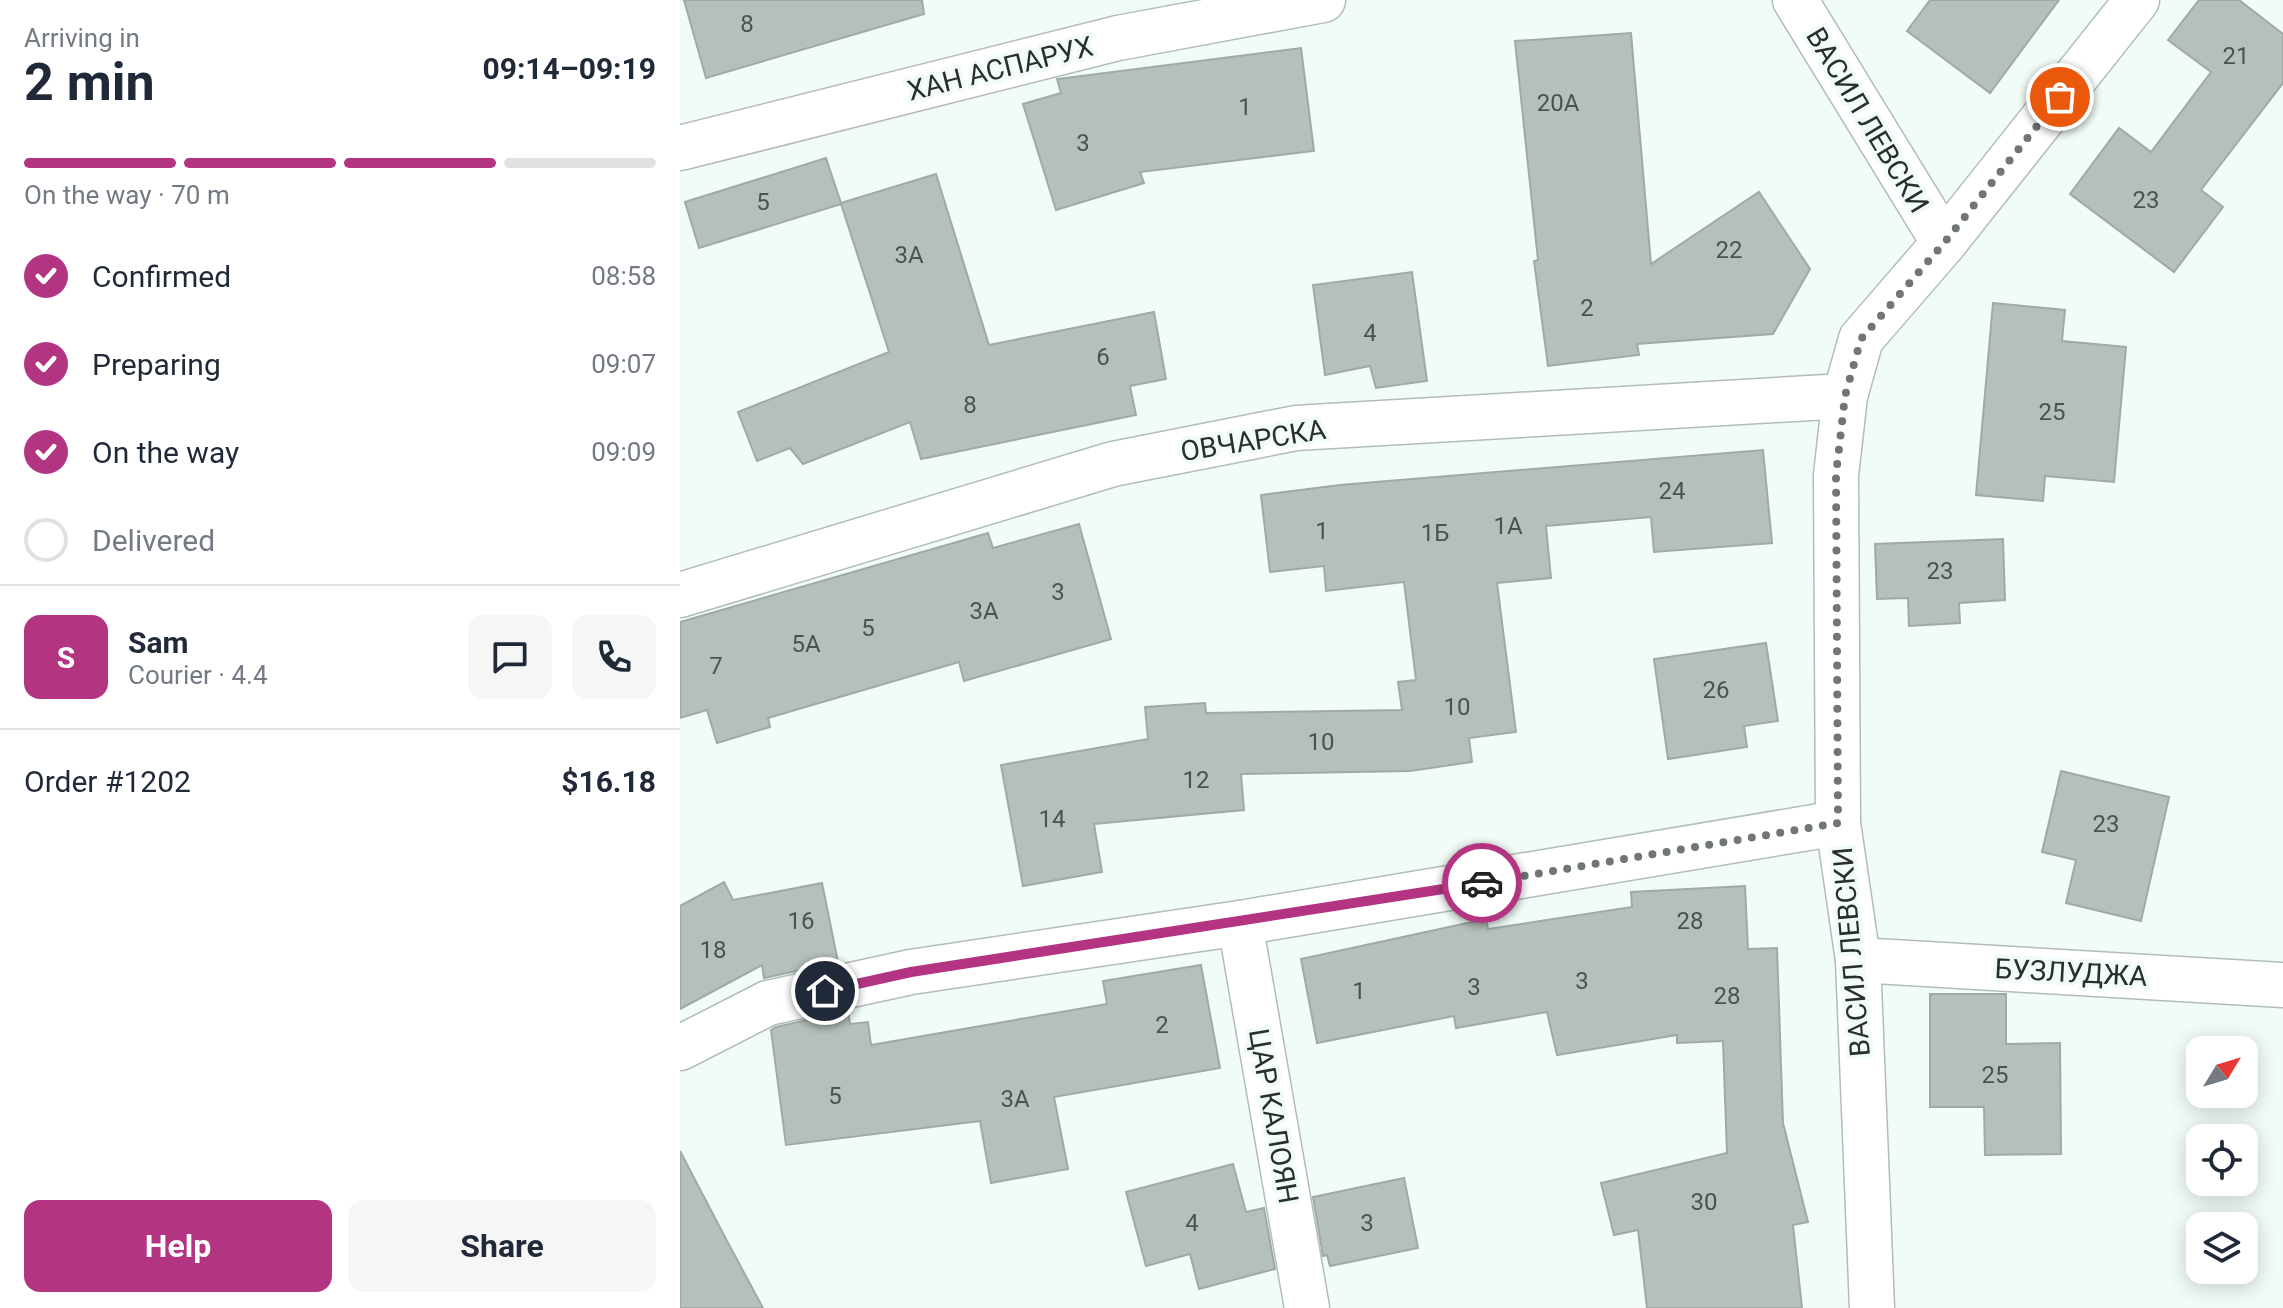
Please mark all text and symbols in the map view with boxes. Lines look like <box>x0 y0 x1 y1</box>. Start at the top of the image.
house number: 8 <box>740 10 754 38</box>
street label: ВАСИЛ ЛЕВСКИ <box>1799 22 1936 219</box>
text: Arriving in <box>24 23 140 53</box>
street label: ХАН АСПАРУХ <box>904 29 1096 107</box>
house number: 21 <box>2223 42 2249 70</box>
text: 09:14–09:19 <box>482 51 656 86</box>
text: 2 min <box>24 52 155 113</box>
pin <box>2026 63 2094 131</box>
icon: bag <box>2038 75 2082 119</box>
house number: 20А <box>1537 89 1580 117</box>
house number: 1 <box>1238 93 1252 121</box>
house number: 3 <box>1076 129 1090 157</box>
text: On the way · 70 m <box>24 180 230 210</box>
house number: 23 <box>2133 186 2159 214</box>
house number: 5 <box>756 188 770 216</box>
house number: 22 <box>1716 236 1742 264</box>
house number: 3А <box>894 241 924 269</box>
icon: check <box>24 254 68 298</box>
text: Confirmed <box>92 259 231 294</box>
text: 08:58 <box>591 261 656 291</box>
house number: 2 <box>1580 294 1594 322</box>
house number: 4 <box>1363 319 1377 347</box>
icon: check <box>24 342 68 386</box>
house number: 6 <box>1096 343 1110 371</box>
text: Preparing <box>92 347 221 382</box>
text: 09:07 <box>591 349 656 379</box>
house number: 8 <box>963 391 977 419</box>
house number: 25 <box>2039 398 2065 426</box>
street label: ОВЧАРСКА <box>1178 413 1328 468</box>
icon: check <box>24 430 68 474</box>
text: On the way <box>92 435 239 470</box>
text: 09:09 <box>591 437 656 467</box>
house number: 24 <box>1659 477 1685 505</box>
house number: 1А <box>1493 512 1523 540</box>
house number: 1 <box>1315 517 1329 545</box>
house number: 1Б <box>1421 519 1449 547</box>
text: Delivered <box>92 523 215 558</box>
house number: 23 <box>1927 557 1953 585</box>
house number: 3 <box>1051 578 1065 606</box>
house number: 3А <box>969 597 999 625</box>
house number: 5 <box>861 614 875 642</box>
button: chat <box>468 615 552 699</box>
button: phone <box>572 615 656 699</box>
text: Sam <box>128 625 189 660</box>
house number: 5А <box>791 630 821 658</box>
text: S <box>57 640 75 675</box>
house number: 7 <box>709 652 723 680</box>
text: Courier · 4.4 <box>128 660 268 690</box>
house number: 26 <box>1703 676 1729 704</box>
house number: 10 <box>1444 693 1470 721</box>
house number: 10 <box>1308 728 1334 756</box>
text: Order #1202 <box>24 764 191 799</box>
text: $16.18 <box>561 764 656 799</box>
house number: 12 <box>1183 766 1209 794</box>
house number: 14 <box>1039 805 1065 833</box>
house number: 23 <box>2093 810 2119 838</box>
courier <box>1442 843 1522 923</box>
street label: ВАСИЛ ЛЕВСКИ <box>1826 846 1877 1058</box>
icon: car <box>1460 861 1504 905</box>
house number: 16 <box>788 907 814 935</box>
house number: 28 <box>1677 907 1703 935</box>
house number: 18 <box>700 936 726 964</box>
street label: БУЗЛУДЖА <box>1994 952 2148 993</box>
pin <box>791 957 859 1025</box>
house number: 3 <box>1575 967 1589 995</box>
icon: home <box>803 969 847 1013</box>
house number: 3 <box>1467 973 1481 1001</box>
house number: 1 <box>1352 977 1366 1005</box>
house number: 28 <box>1714 982 1740 1010</box>
house number: 2 <box>1155 1011 1169 1039</box>
street label: ЦАР КАЛОЯН <box>1242 1026 1305 1206</box>
north arrow <box>2186 1036 2258 1108</box>
map controls <box>2186 1036 2258 1284</box>
house number: 25 <box>1982 1061 2008 1089</box>
house number: 5 <box>828 1082 842 1110</box>
house number: 3А <box>1000 1085 1030 1113</box>
button: locate <box>2186 1124 2258 1196</box>
house number: 30 <box>1691 1188 1717 1216</box>
button: Help <box>24 1200 332 1292</box>
button: Share <box>348 1200 656 1292</box>
house number: 4 <box>1185 1209 1199 1237</box>
house number: 3 <box>1360 1209 1374 1237</box>
button: layers <box>2186 1212 2258 1284</box>

